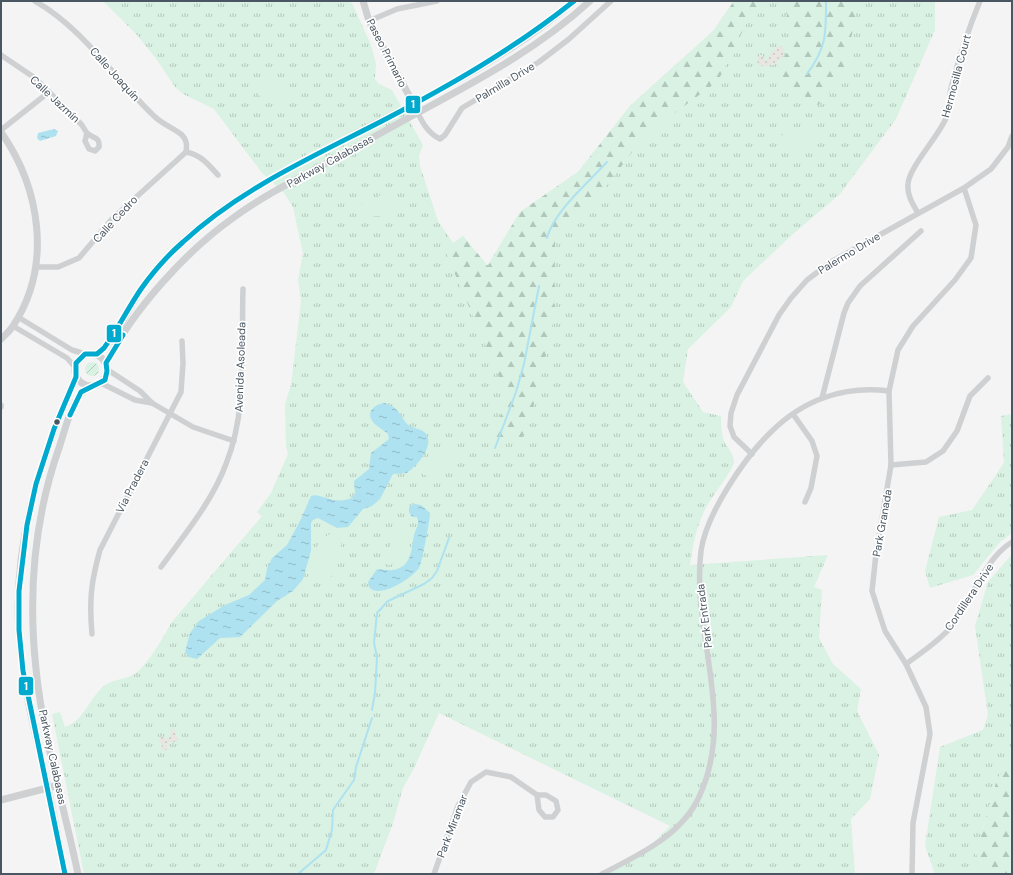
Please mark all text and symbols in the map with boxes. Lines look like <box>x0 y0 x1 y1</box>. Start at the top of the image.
street label: Paseo Primario <box>364 16 410 90</box>
street label: Hermosilla Court <box>938 33 974 119</box>
street label: Calle Joaquín <box>87 44 143 104</box>
street label: Palmilla Drive <box>473 59 537 105</box>
street label: Calle Jazmín <box>27 72 83 126</box>
line badge: 1 <box>405 95 421 114</box>
text: 1 <box>411 97 415 111</box>
street label: Parkway Calabasas <box>284 131 376 191</box>
street label: Calle Cedro <box>90 193 140 245</box>
street label: Palermo Drive <box>815 229 883 277</box>
street label: Avenida Asoleada <box>231 322 249 412</box>
line badge: 1 <box>106 324 122 343</box>
text: 1 <box>112 326 116 340</box>
unlabelled marker <box>52 417 62 427</box>
street label: Via Pradera <box>112 457 152 515</box>
street label: Park Granada <box>869 488 895 558</box>
street label: Cordillera Drive <box>941 561 997 633</box>
street label: Park Entrada <box>693 583 715 649</box>
line badge: 1 <box>18 676 34 696</box>
text: 1 <box>24 679 28 693</box>
street label: Parkway Calabasas <box>36 708 70 806</box>
street label: Park Miramar <box>434 792 470 860</box>

